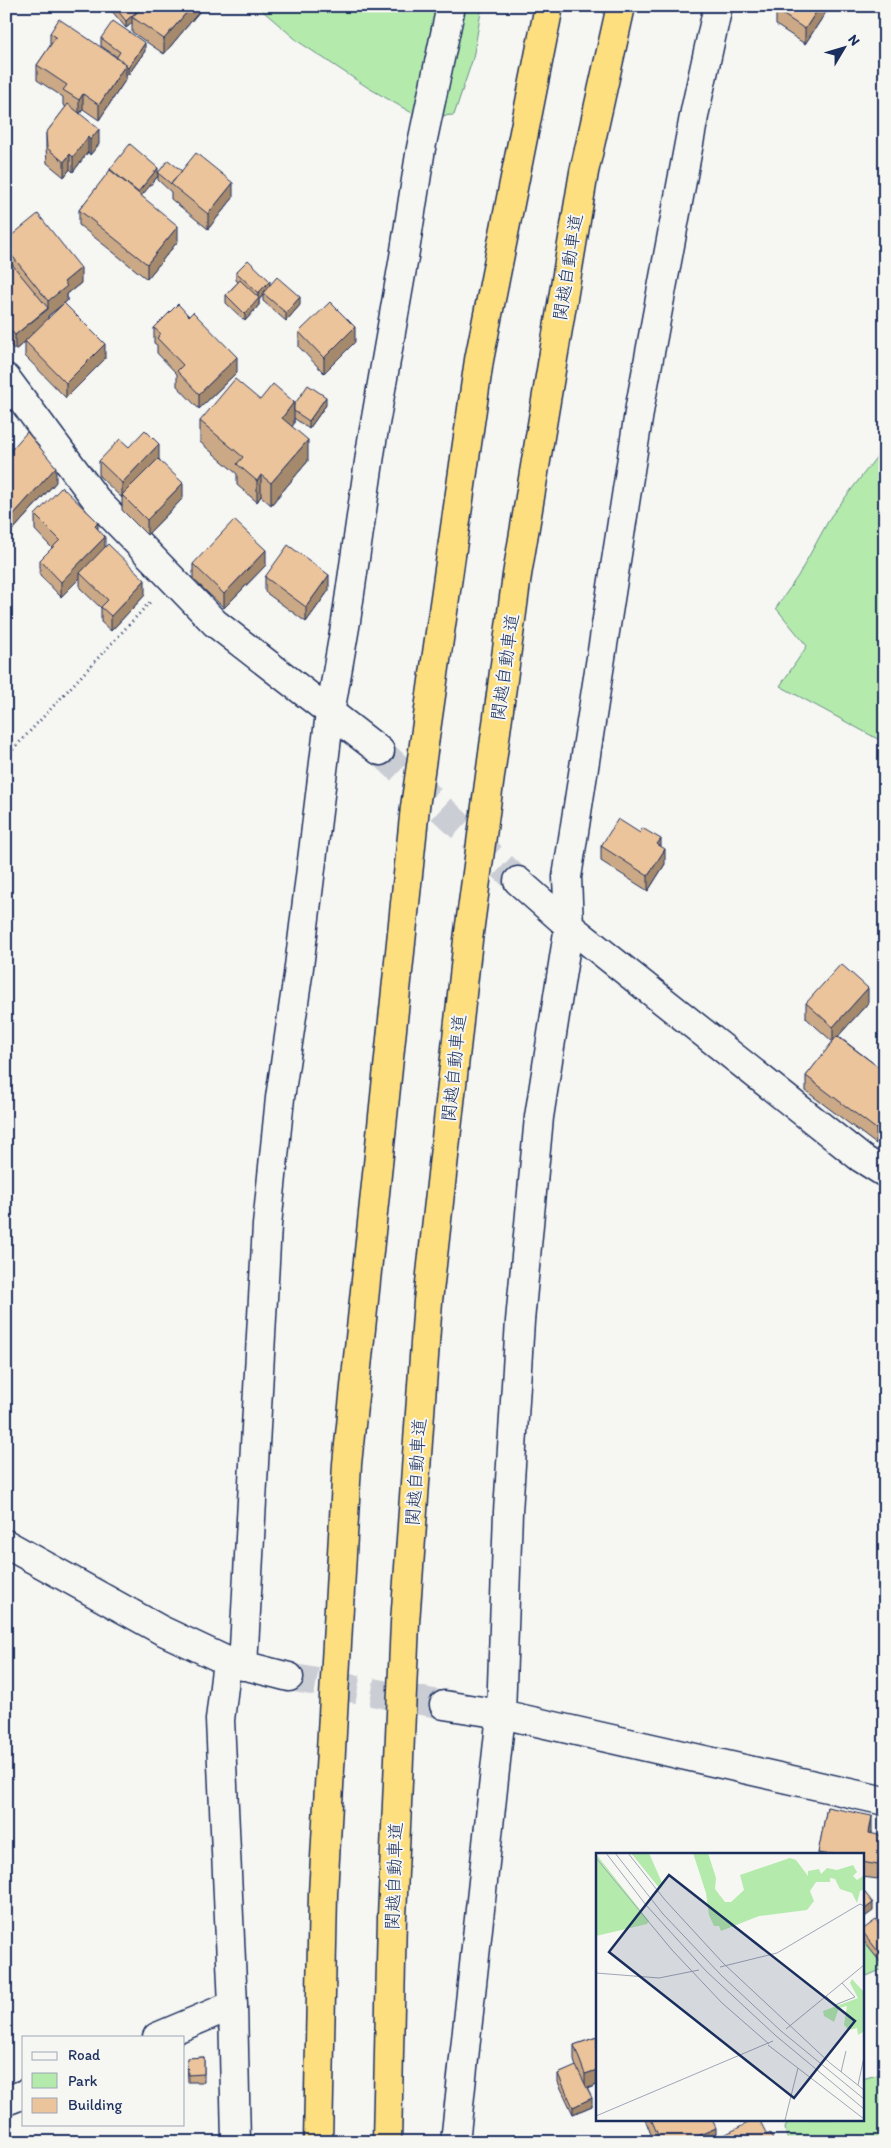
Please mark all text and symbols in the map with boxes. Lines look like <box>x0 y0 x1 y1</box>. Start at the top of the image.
north arrow <box>818 22 868 72</box>
text: N <box>844 31 863 49</box>
street label: 関越自動車道 <box>549 212 587 322</box>
street label: 関越自動車道 <box>487 612 523 722</box>
street label: 関越自動車道 <box>437 1013 471 1123</box>
street label: 関越自動車道 <box>401 1417 431 1527</box>
street label: 関越自動車道 <box>381 1822 407 1930</box>
inset map <box>596 1853 864 2120</box>
legend <box>22 2036 185 2126</box>
text: Road <box>68 2046 101 2064</box>
text: Park <box>68 2072 98 2090</box>
text: Building <box>68 2096 122 2114</box>

